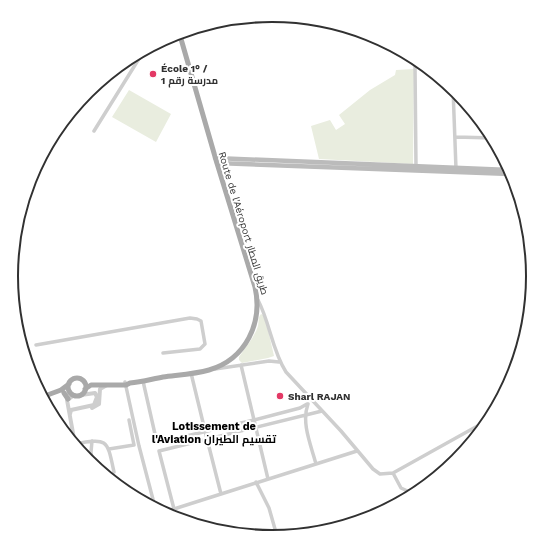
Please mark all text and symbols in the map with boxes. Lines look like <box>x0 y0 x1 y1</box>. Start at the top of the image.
place label: École 1° / مدرسة رقم 1 <box>161 63 218 88</box>
marker: École 1° / مدرسة رقم 1 <box>148 69 158 79</box>
street label: Route de l'Aéroport طريق المطار <box>216 150 271 296</box>
marker: Sharl RAJAN <box>275 391 285 401</box>
place label: Sharl RAJAN <box>288 391 351 402</box>
district label: Lotissement de l'Aviation تقسيم الطيران <box>152 420 277 447</box>

